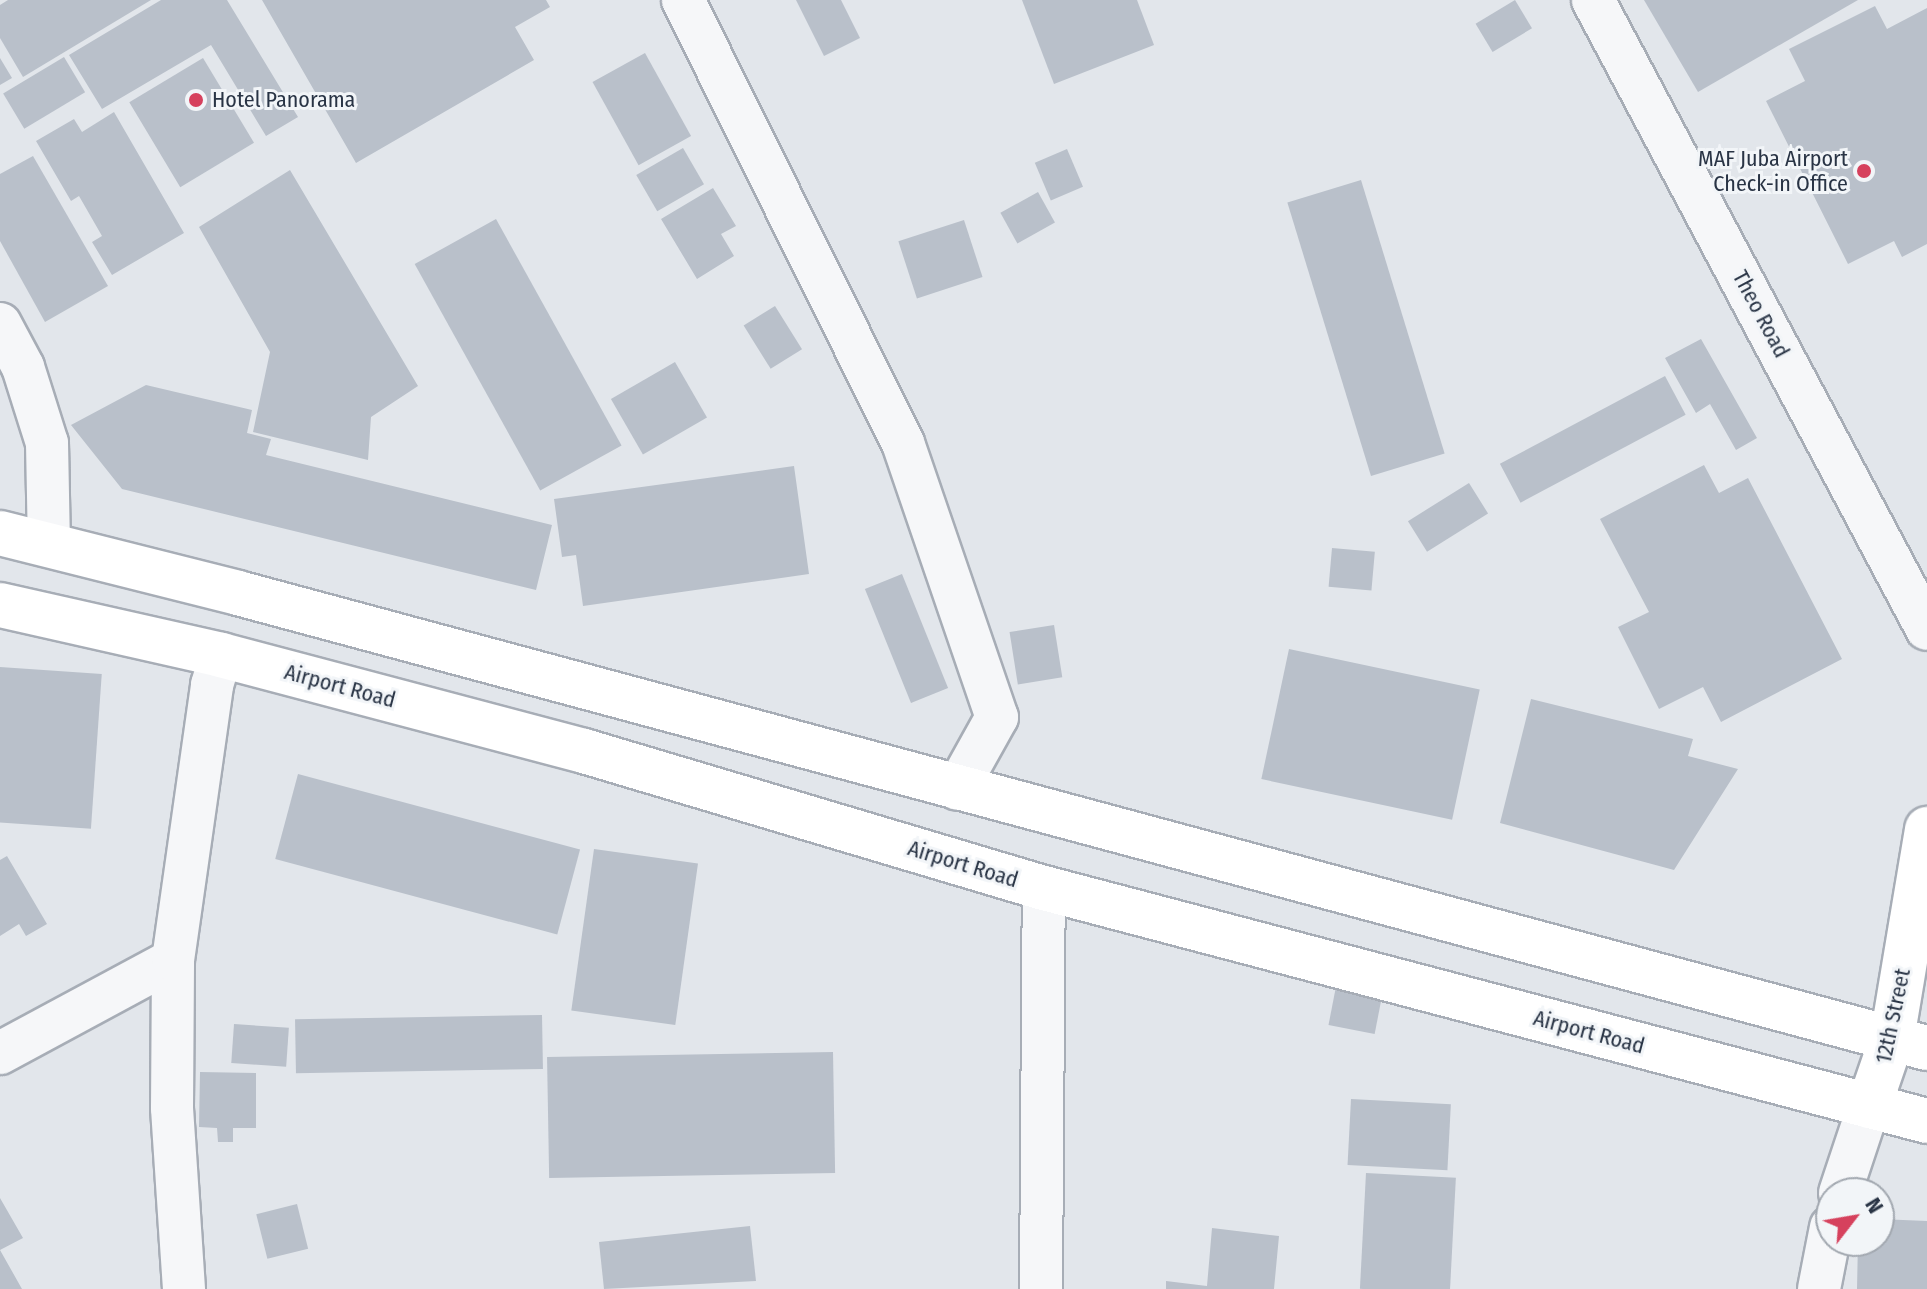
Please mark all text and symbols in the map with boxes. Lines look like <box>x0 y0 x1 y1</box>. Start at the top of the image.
place label: Hotel Panorama <box>212 87 355 113</box>
marker: Hotel Panorama <box>187 91 205 109</box>
place label: MAF Juba Airport Check-in Office <box>1698 145 1848 196</box>
marker: MAF Juba Airport Check-in Office <box>1855 162 1873 180</box>
street label: Theo Road <box>1727 266 1795 362</box>
street label: Airport Road <box>282 659 398 713</box>
street label: Airport Road <box>905 835 1021 893</box>
street label: 12th Street <box>1870 966 1916 1066</box>
street label: Airport Road <box>1531 1005 1647 1059</box>
north arrow <box>1815 1177 1895 1257</box>
text: N <box>1859 1193 1889 1218</box>

